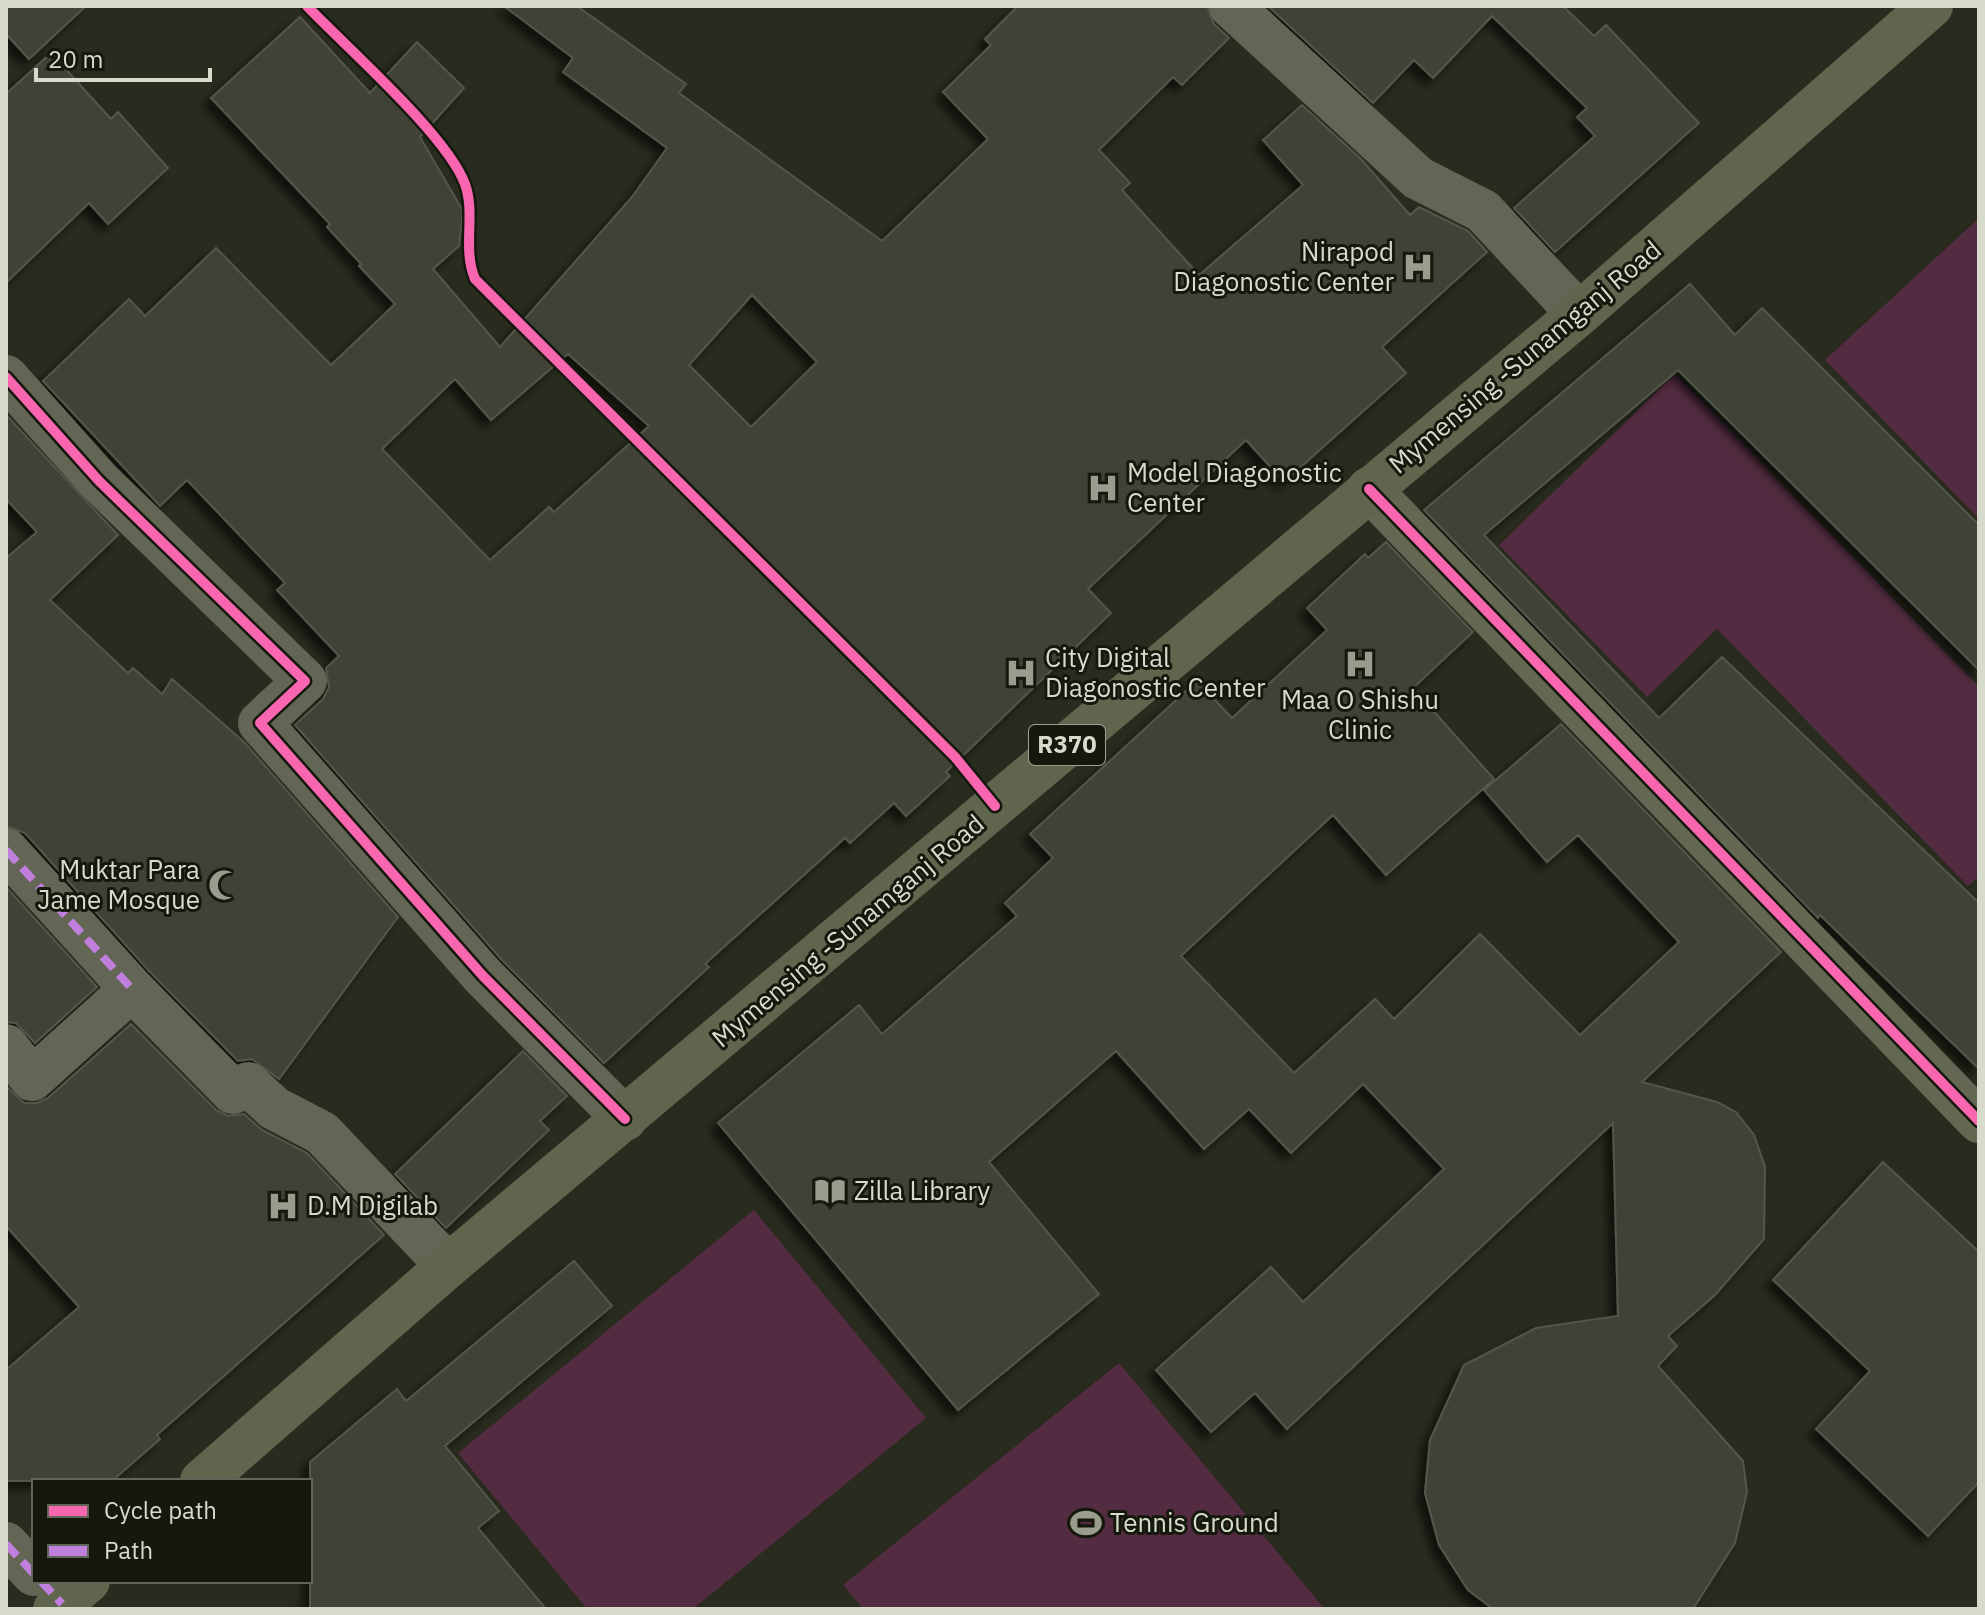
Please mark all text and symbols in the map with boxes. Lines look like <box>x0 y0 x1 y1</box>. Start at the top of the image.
scale bar <box>36 32 210 82</box>
text: 20 m <box>48 43 103 75</box>
street label: Mymensing -Sunamganj Road <box>1381 232 1668 480</box>
place label: Nirapod Diagonostic Center <box>1173 234 1394 298</box>
hospital icon: Nirapod Diagonostic Center <box>1401 250 1435 284</box>
place label: Model Diagonostic Center <box>1127 455 1342 519</box>
hospital icon: Model Diagonostic Center <box>1086 471 1120 505</box>
place label: City Digital Diagonostic Center <box>1045 640 1266 704</box>
hospital icon: Maa O Shishu Clinic <box>1343 647 1377 681</box>
hospital icon: City Digital Diagonostic Center <box>1004 656 1038 690</box>
place label: Maa O Shishu Clinic <box>1281 682 1439 746</box>
road number: R370 <box>1029 725 1105 765</box>
street label: Mymensing -Sunamganj Road <box>704 806 991 1054</box>
place label: Muktar Para Jame Mosque <box>37 852 200 916</box>
mosque icon: Muktar Para Jame Mosque <box>207 868 241 902</box>
place label: Zilla Library <box>854 1173 990 1207</box>
library icon: Zilla Library <box>813 1174 847 1208</box>
place label: D.M Digilab <box>307 1188 438 1222</box>
hospital icon: D.M Digilab <box>266 1189 300 1223</box>
legend <box>32 1479 312 1583</box>
text: Cycle path <box>104 1494 217 1526</box>
place label: Tennis Ground <box>1110 1505 1279 1539</box>
sports icon: Tennis Ground <box>1069 1506 1103 1540</box>
text: Path <box>104 1534 153 1566</box>

